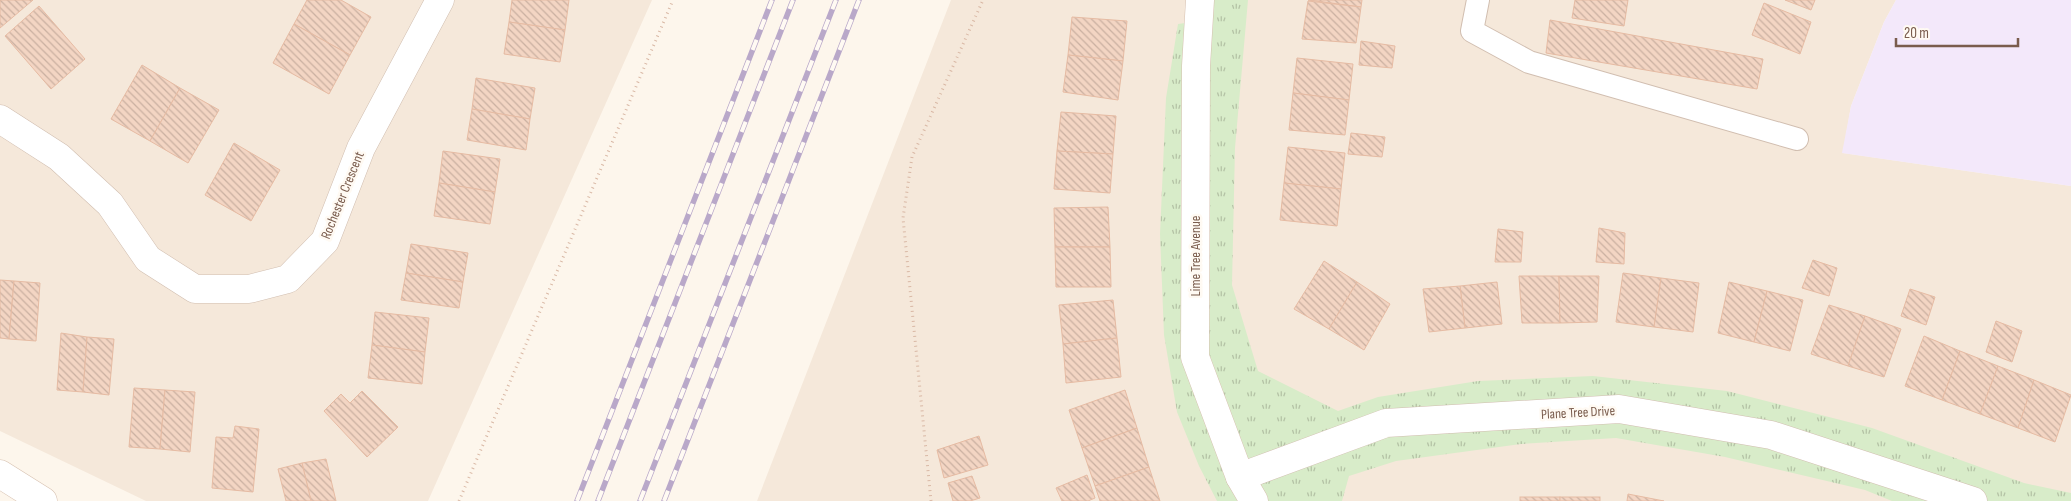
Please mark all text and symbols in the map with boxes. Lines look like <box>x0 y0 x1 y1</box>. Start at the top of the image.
scale bar <box>1896 15 2018 47</box>
text: 20 m <box>1904 24 1929 43</box>
street label: Rochester Crescent <box>317 149 368 242</box>
street label: Lime Tree Avenue <box>1187 216 1204 296</box>
street label: Plane Tree Drive <box>1541 402 1615 423</box>

